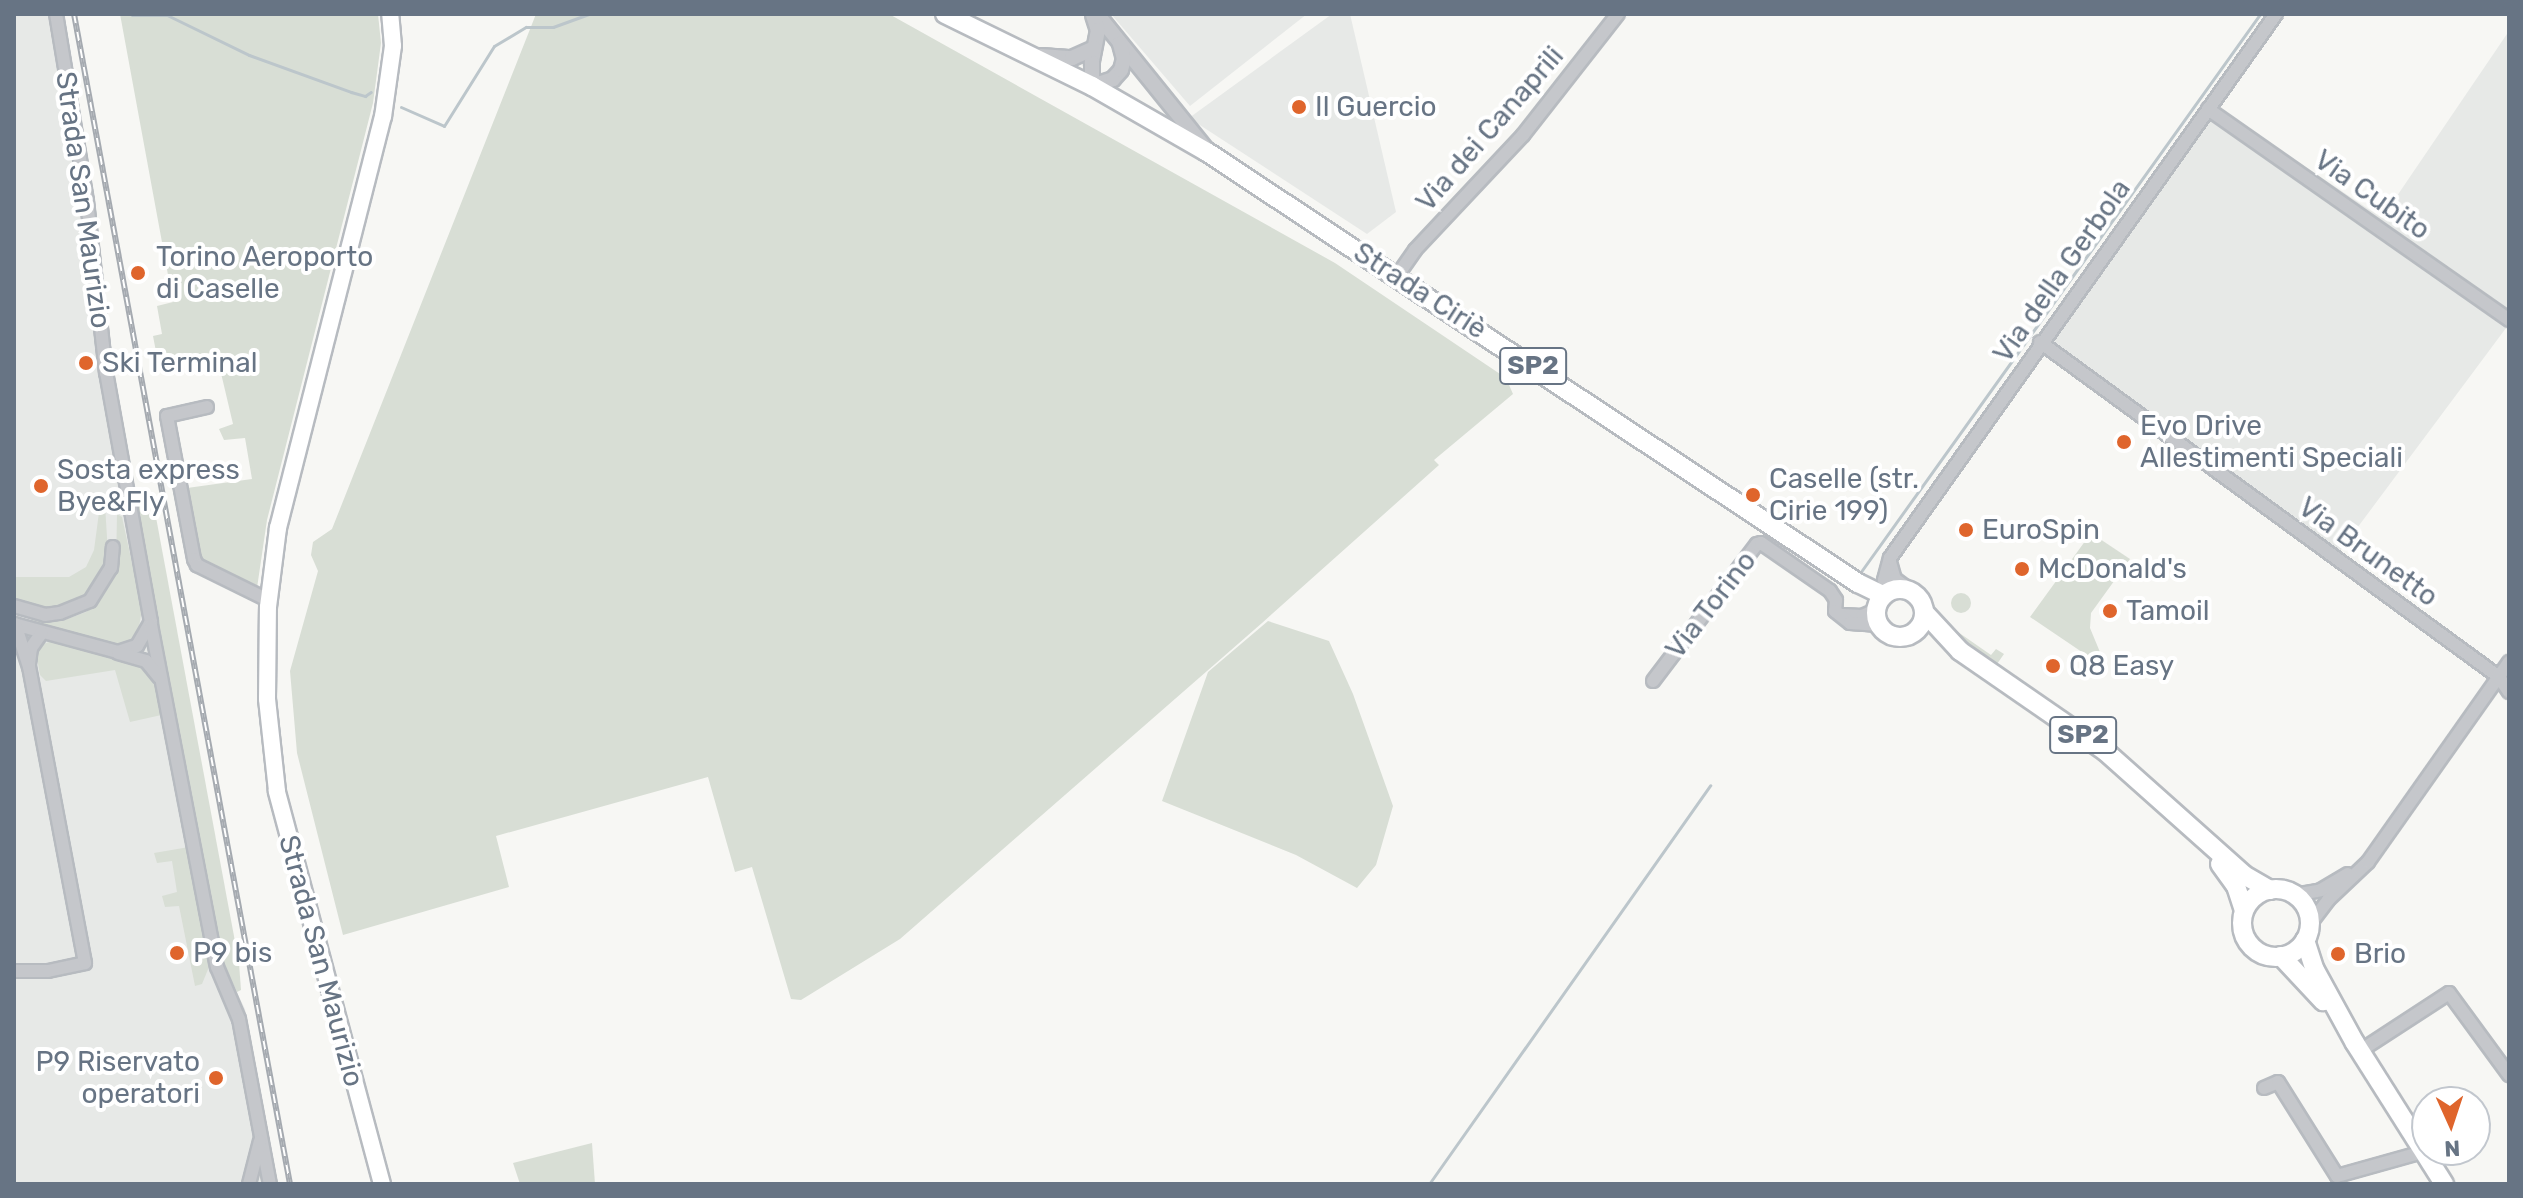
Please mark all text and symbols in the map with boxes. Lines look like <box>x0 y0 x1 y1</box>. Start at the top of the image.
street label: Via dei Canaprili <box>1409 40 1571 218</box>
street label: Strada San Maurizio <box>48 69 118 331</box>
place label: Il Guercio <box>1315 90 1437 124</box>
marker: Il Guercio <box>1290 98 1308 116</box>
street label: Via Cubito <box>2308 143 2436 247</box>
street label: Via della Gerbola <box>1986 173 2138 369</box>
street label: Strada Ciriè <box>1347 236 1493 346</box>
place label: Torino Aeroporto di Caselle <box>156 240 374 306</box>
marker: Torino Aeroporto di Caselle <box>127 262 149 284</box>
road number: SP2 <box>1499 344 1567 388</box>
place label: Ski Terminal <box>102 346 258 380</box>
marker: Ski Terminal <box>77 354 95 372</box>
place label: Evo Drive Allestimenti Speciali <box>2140 409 2403 475</box>
marker: Evo Drive Allestimenti Speciali <box>2115 433 2133 451</box>
place label: Sosta express Bye&Fly <box>57 453 240 519</box>
place label: Caselle (str. Cirie 199) <box>1769 462 1919 528</box>
marker: Sosta express Bye&Fly <box>32 477 50 495</box>
marker: Caselle (str. Cirie 199) <box>1744 486 1762 504</box>
street label: Via Brunetto <box>2292 490 2444 614</box>
place label: EuroSpin <box>1982 513 2100 547</box>
marker: EuroSpin <box>1957 521 1975 539</box>
street label: Via Torino <box>1659 544 1763 666</box>
place label: McDonald's <box>2038 552 2187 586</box>
marker: McDonald's <box>2013 560 2031 578</box>
place label: Tamoil <box>2126 594 2210 628</box>
marker: Tamoil <box>2101 602 2119 620</box>
place label: Q8 Easy <box>2069 649 2174 683</box>
marker: Q8 Easy <box>2044 657 2062 675</box>
road number: SP2 <box>2049 713 2117 757</box>
street label: Strada San Maurizio <box>271 832 371 1090</box>
place label: P9 bis <box>193 936 272 970</box>
place label: Brio <box>2354 937 2406 971</box>
marker: P9 bis <box>168 944 186 962</box>
marker: Brio <box>2329 945 2347 963</box>
place label: P9 Riservato operatori <box>36 1045 200 1111</box>
marker: P9 Riservato operatori <box>207 1069 225 1087</box>
north arrow <box>2411 1086 2491 1166</box>
text: N <box>2444 1135 2461 1162</box>

